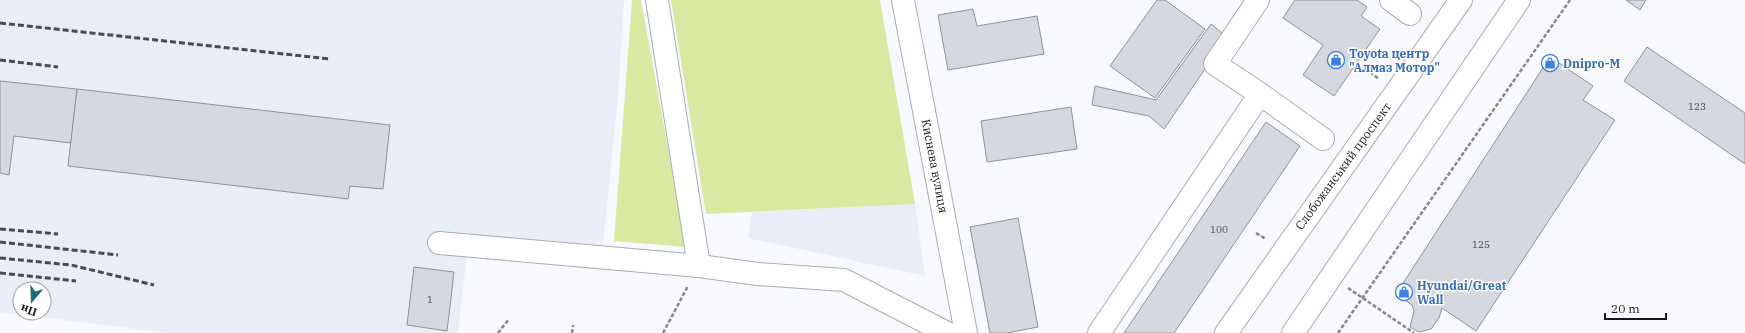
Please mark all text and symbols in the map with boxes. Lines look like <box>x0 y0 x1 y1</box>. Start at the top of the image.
place label: Toyota центр "Алмаз Мотор" <box>1349 46 1440 75</box>
shop icon: Toyota центр "Алмаз Мотор" <box>1326 50 1346 70</box>
shop icon: Dnipro-M <box>1540 53 1560 73</box>
place label: Dnipro-M <box>1563 56 1621 71</box>
street label: Слобожанський проспект <box>1292 99 1394 233</box>
house number: 123 <box>1688 100 1706 113</box>
street label: Киснева вулиця <box>919 118 951 214</box>
house number: 100 <box>1210 223 1228 236</box>
house number: 125 <box>1472 238 1490 251</box>
place label: Hyundai/Great Wall <box>1417 278 1507 307</box>
north arrow <box>12 281 52 321</box>
shop icon: Hyundai/Great Wall <box>1394 282 1414 302</box>
house number: 1 <box>427 293 433 306</box>
scale bar <box>1605 295 1666 321</box>
text: Пн <box>18 301 39 320</box>
text: 20 m <box>1611 301 1640 316</box>

